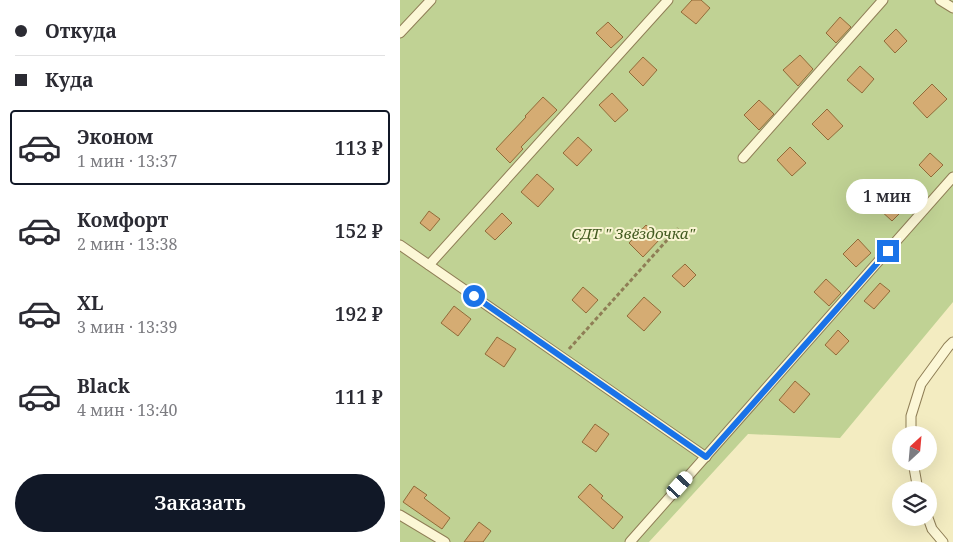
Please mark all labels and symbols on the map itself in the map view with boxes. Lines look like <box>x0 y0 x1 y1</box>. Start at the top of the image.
callout: 1 мин <box>847 178 929 214</box>
park label: СДТ " Звёздочка" <box>571 223 696 243</box>
route end <box>877 240 899 262</box>
route start <box>463 285 485 307</box>
north arrow <box>892 426 938 471</box>
car <box>664 469 695 501</box>

